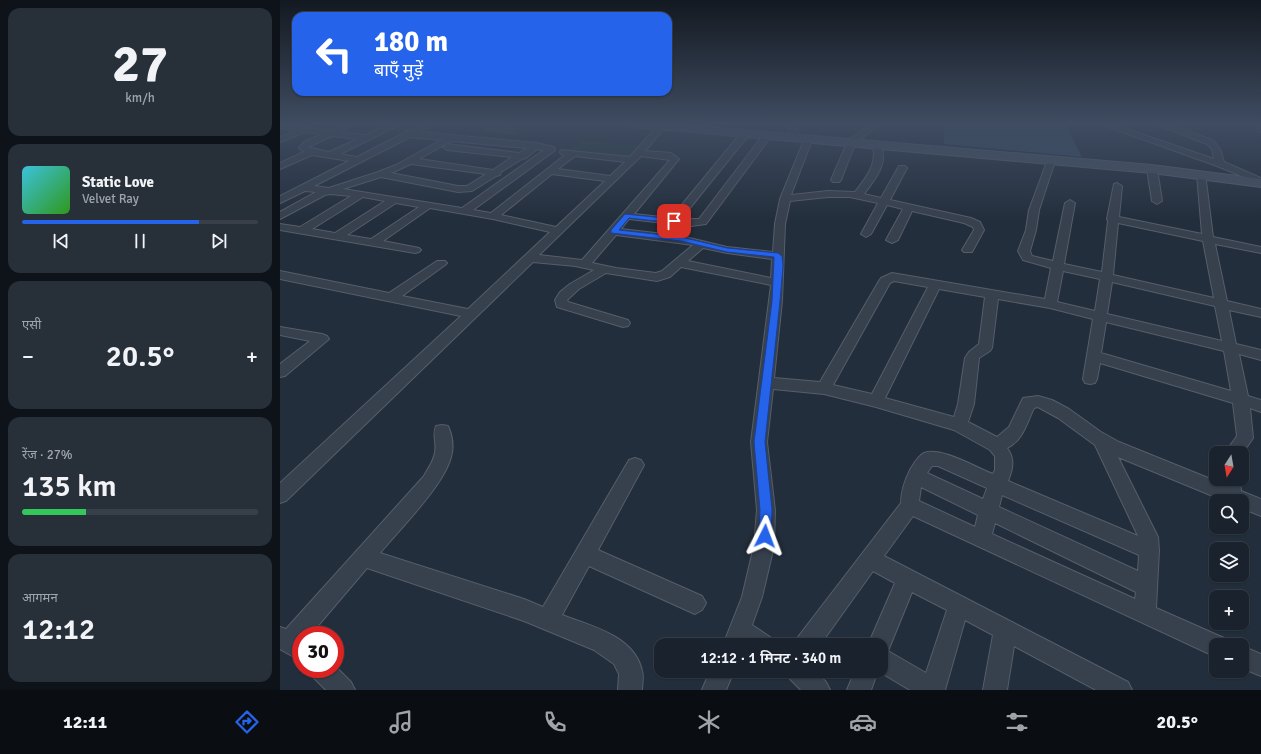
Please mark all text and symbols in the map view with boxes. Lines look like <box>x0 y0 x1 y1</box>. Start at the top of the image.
text: 180 m <box>374 25 448 59</box>
icon: left <box>308 28 360 80</box>
text: 27 <box>112 32 168 96</box>
text: बाएँ मुड़ें <box>374 59 423 81</box>
text: km/h <box>125 90 155 106</box>
text: Static Love <box>82 173 154 191</box>
text: Velvet Ray <box>82 191 139 207</box>
pin <box>657 204 691 238</box>
icon: arrive <box>663 210 685 232</box>
icon: previous <box>50 230 72 252</box>
icon: pause <box>129 230 151 252</box>
icon: next <box>208 230 230 252</box>
text: एसी <box>22 317 41 333</box>
text: 20.5° <box>106 338 174 375</box>
text: − <box>22 343 34 370</box>
text: + <box>246 343 258 370</box>
north arrow <box>1209 446 1249 486</box>
map controls <box>1209 446 1249 678</box>
text: रेंज · 27% <box>22 447 72 463</box>
text: 135 km <box>22 468 117 505</box>
button: search <box>1209 494 1249 534</box>
position arrow <box>744 515 786 557</box>
button: layers <box>1209 542 1249 582</box>
text: आगमन <box>22 590 58 606</box>
button: + <box>1209 590 1249 630</box>
text: 12:12 <box>22 611 95 648</box>
speed limit sign: 30 <box>292 626 344 678</box>
button: − <box>1209 638 1249 678</box>
text: 12:12 · 1 मिनट · 340 m <box>701 649 841 667</box>
icon: directions <box>233 708 261 736</box>
icon: music <box>387 708 415 736</box>
icon: phone <box>541 708 569 736</box>
icon: climate <box>695 708 723 736</box>
icon: car <box>849 708 877 736</box>
icon: filters <box>1003 708 1031 736</box>
text: 12:11 <box>63 711 107 733</box>
text: 20.5° <box>1156 711 1198 733</box>

